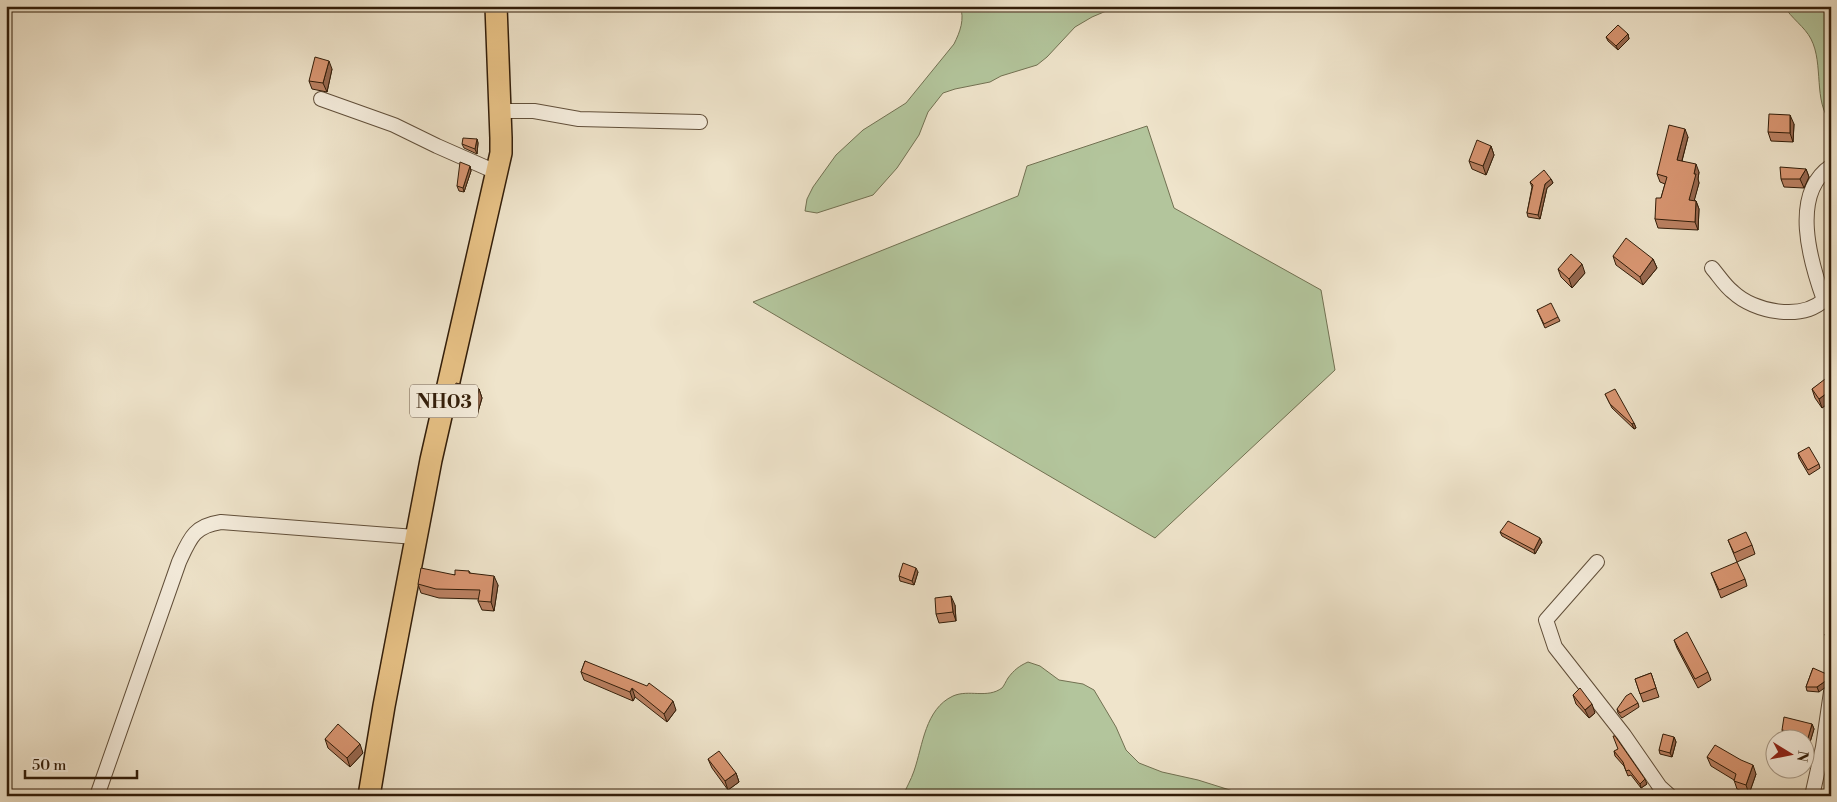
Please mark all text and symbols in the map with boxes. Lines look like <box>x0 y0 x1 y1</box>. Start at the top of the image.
road number: NH03 <box>410 384 478 418</box>
north arrow <box>1764 730 1814 780</box>
scale bar <box>25 747 138 779</box>
text: N <box>1792 749 1812 763</box>
text: 50 m <box>32 756 66 775</box>

